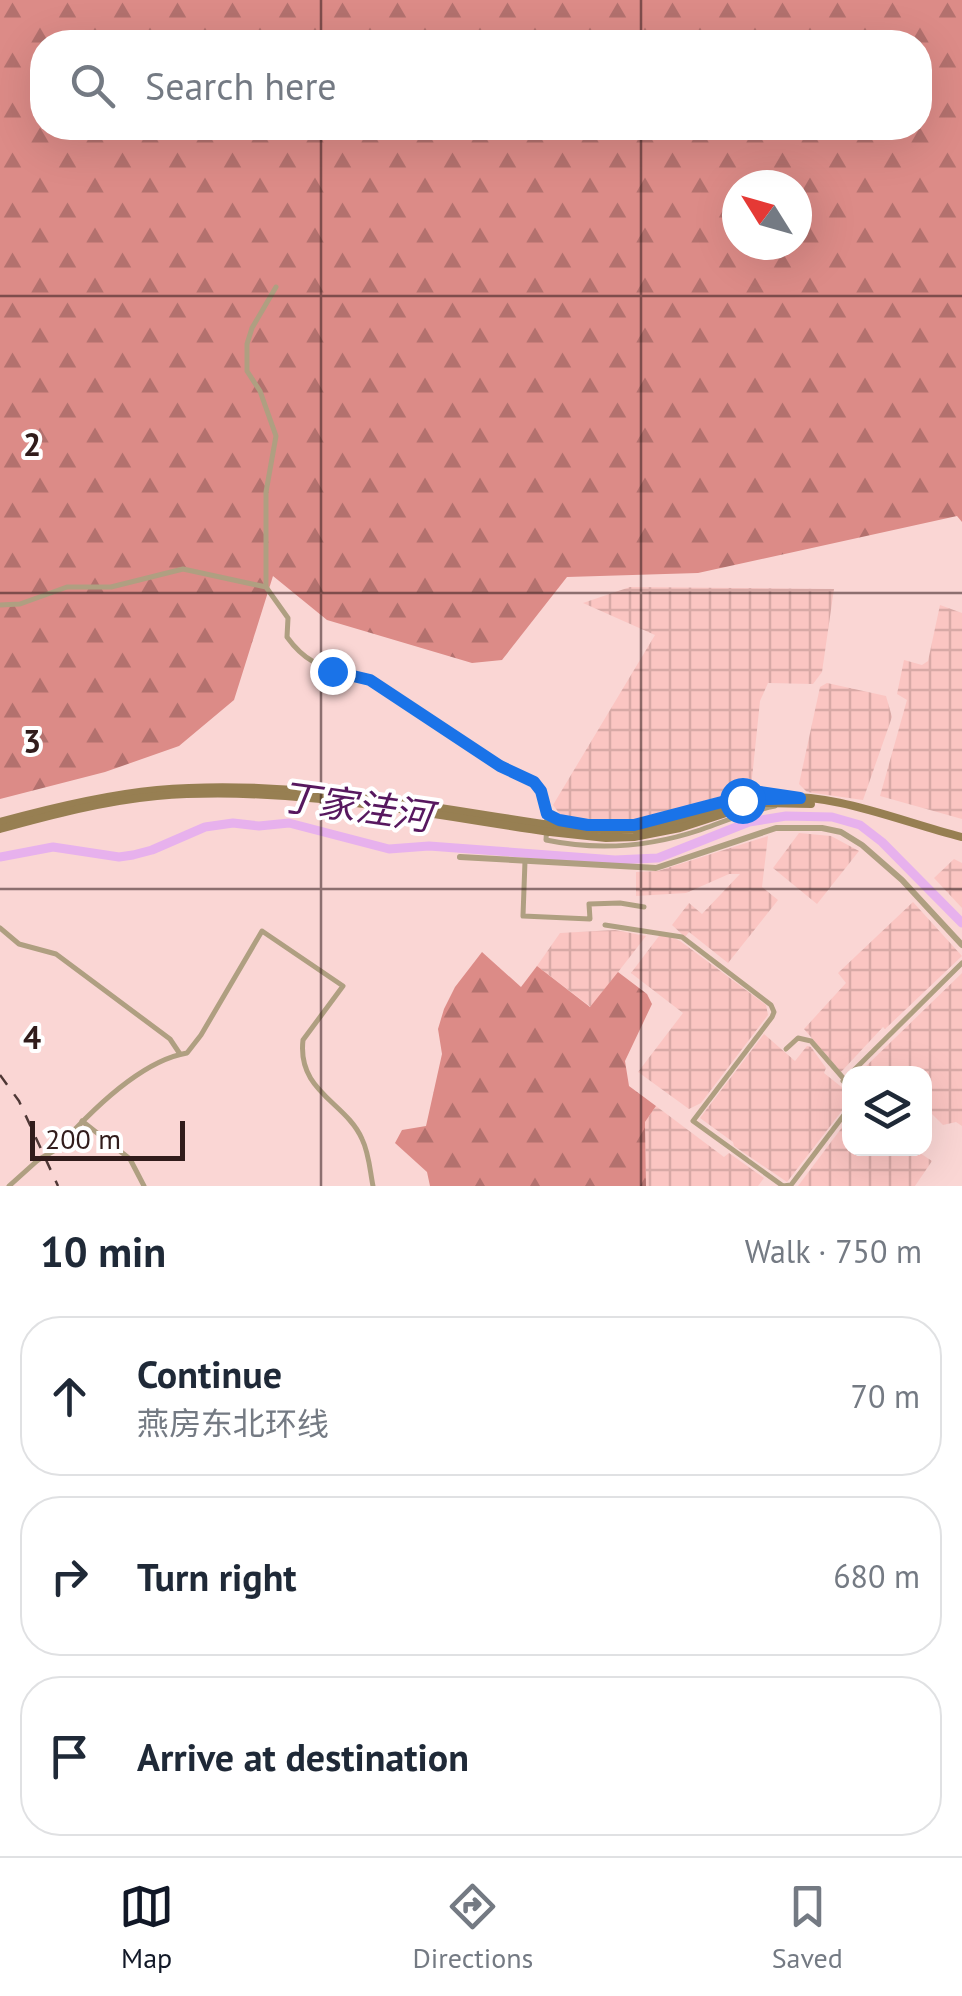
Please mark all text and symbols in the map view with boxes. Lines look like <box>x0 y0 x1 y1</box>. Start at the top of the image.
search box <box>30 30 932 140</box>
icon: search <box>65 58 120 113</box>
text: Search here <box>145 61 337 110</box>
north arrow <box>722 170 812 260</box>
text: 2 <box>23 423 41 465</box>
route end <box>310 649 356 695</box>
text: 3 <box>23 720 41 762</box>
water label: 丁家洼河 <box>278 771 442 841</box>
route start <box>720 778 766 824</box>
text: 4 <box>23 1016 41 1058</box>
map controls <box>842 1066 932 1156</box>
button: layers <box>842 1066 932 1156</box>
scale bar <box>30 1116 185 1160</box>
text: 200 m <box>45 1120 121 1157</box>
text: 10 min <box>40 1224 166 1279</box>
text: Walk · 750 m <box>745 1230 922 1272</box>
text: Continue <box>137 1349 282 1398</box>
icon: ahead <box>42 1369 97 1424</box>
text: 70 m <box>851 1375 920 1417</box>
text: 燕房东北环线 <box>137 1402 329 1444</box>
icon: right <box>42 1549 97 1604</box>
text: Turn right <box>137 1552 297 1601</box>
text: 680 m <box>833 1555 920 1597</box>
icon: arrive <box>42 1729 97 1784</box>
text: Arrive at destination <box>137 1732 469 1781</box>
tab: Map <box>119 1879 174 1976</box>
tab: Directions <box>412 1879 533 1976</box>
tab: Saved <box>772 1879 843 1976</box>

